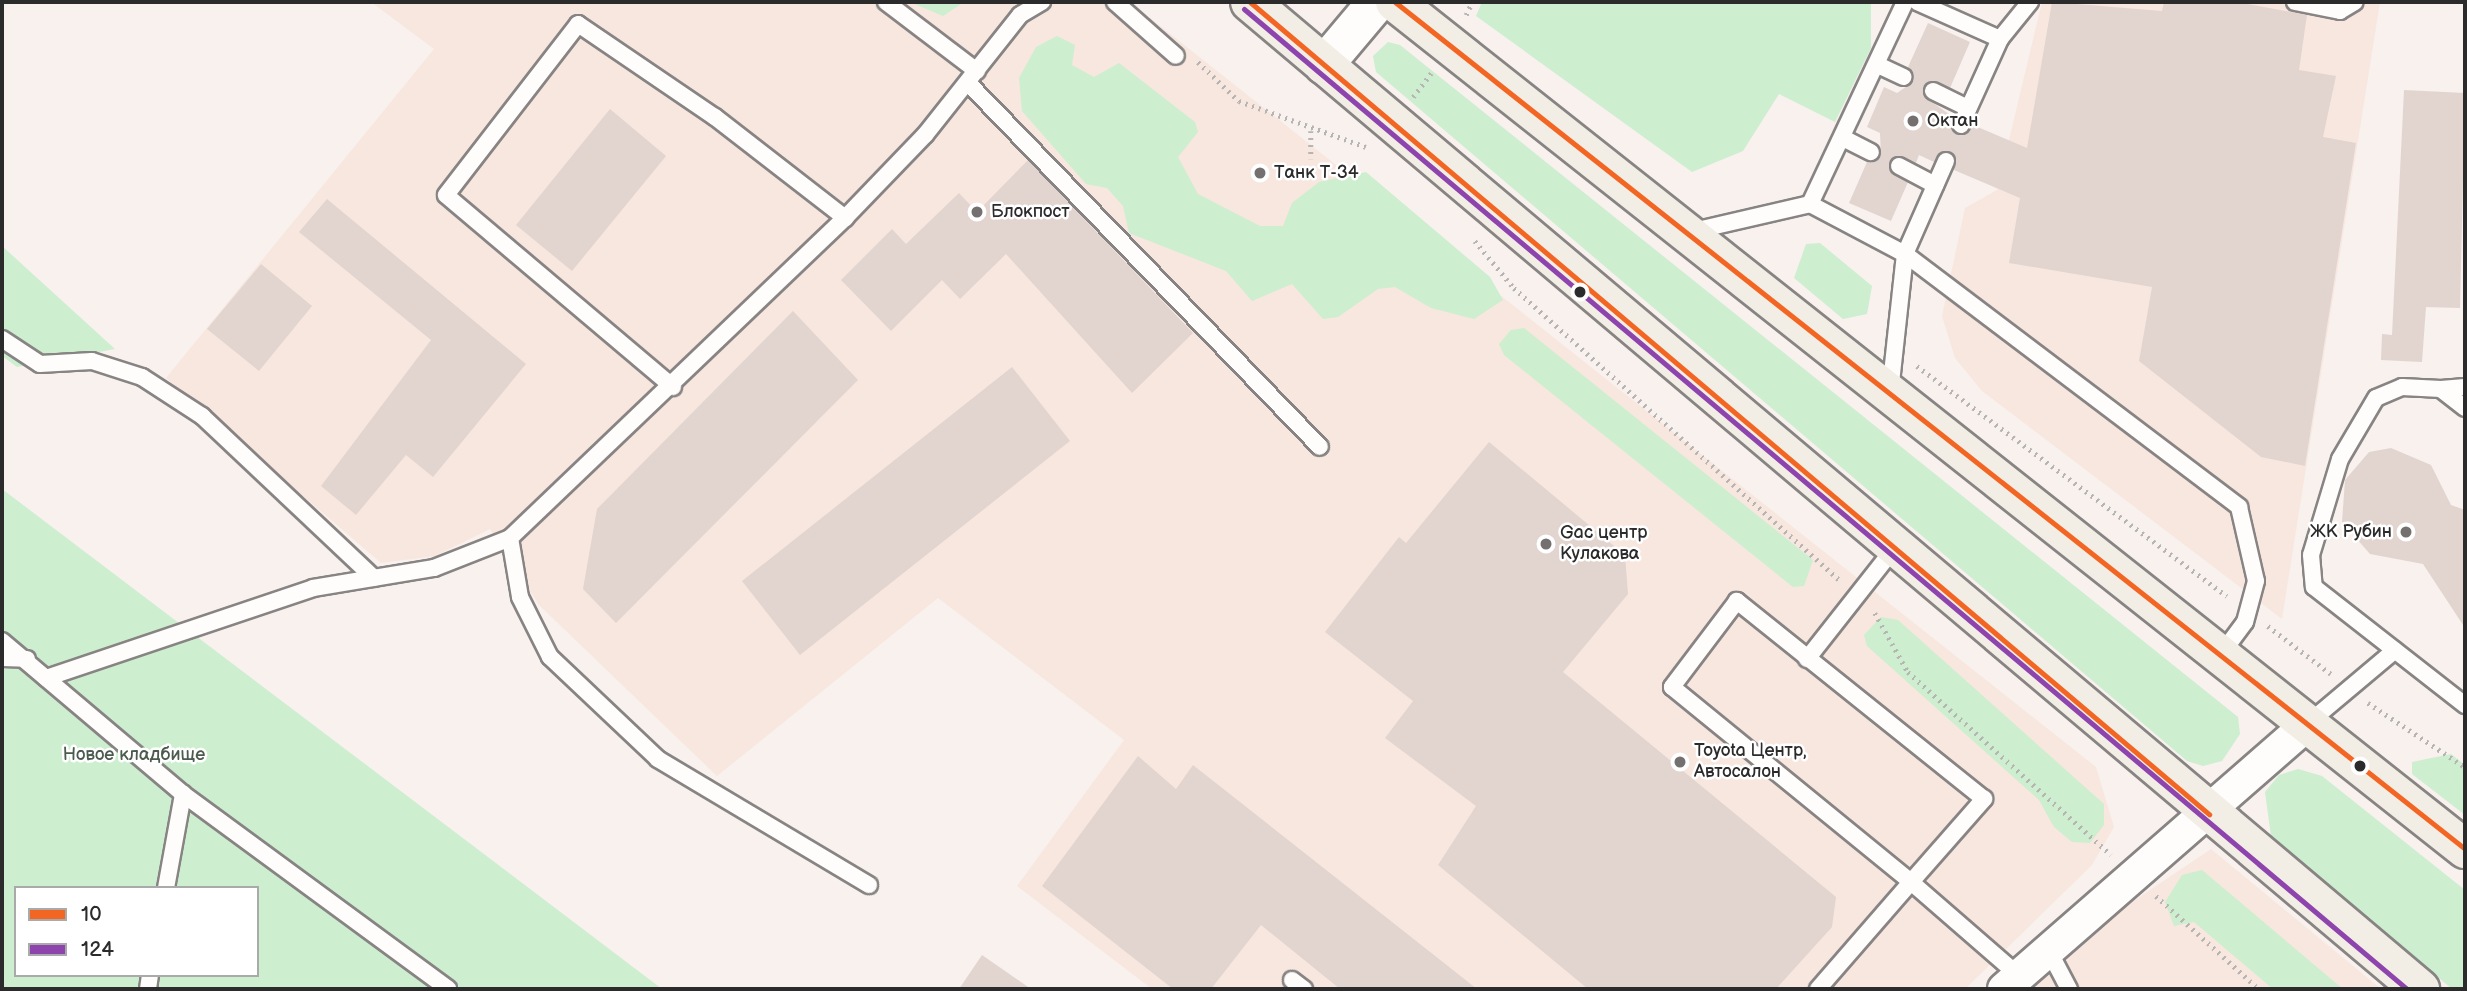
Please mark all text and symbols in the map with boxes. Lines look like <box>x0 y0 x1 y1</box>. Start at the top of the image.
place label: Октан <box>1927 110 1978 132</box>
marker: Октан <box>1905 113 1921 129</box>
place label: Танк Т-34 <box>1274 162 1359 184</box>
marker: Танк Т-34 <box>1252 165 1268 181</box>
place label: Блокпост <box>991 201 1070 223</box>
marker: Блокпост <box>969 204 985 220</box>
unlabelled marker <box>1573 285 1587 299</box>
place label: ЖК Рубин <box>2310 521 2392 543</box>
place label: Gac центр Кулакова <box>1560 523 1647 566</box>
marker: ЖК Рубин <box>2398 524 2414 540</box>
marker: Gac центр Кулакова <box>1538 536 1554 552</box>
place label: Toyota Центр, Автосалон <box>1694 741 1806 784</box>
park label: Новое кладбище <box>63 744 205 766</box>
marker: Toyota Центр, Автосалон <box>1672 754 1688 770</box>
unlabelled marker <box>2353 759 2367 773</box>
legend <box>14 886 259 977</box>
text: 10 <box>81 902 101 927</box>
text: 124 <box>81 937 114 962</box>

